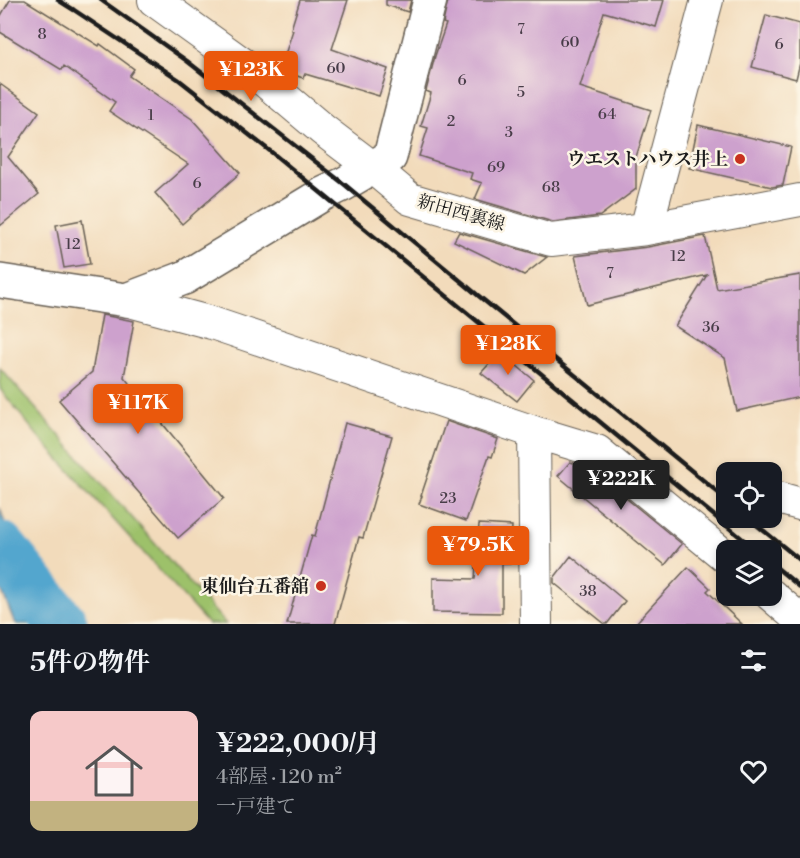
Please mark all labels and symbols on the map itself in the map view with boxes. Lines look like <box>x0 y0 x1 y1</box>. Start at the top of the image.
house number: 7 <box>517 20 525 39</box>
house number: 8 <box>37 25 47 44</box>
house number: 60 <box>560 33 580 52</box>
house number: 6 <box>774 35 784 54</box>
pin: ¥123K <box>209 51 293 102</box>
house number: 60 <box>326 59 346 78</box>
house number: 6 <box>457 71 467 90</box>
house number: 5 <box>517 83 525 102</box>
house number: 64 <box>598 105 616 124</box>
house number: 1 <box>148 106 155 125</box>
house number: 2 <box>447 112 455 131</box>
house number: 3 <box>505 123 513 142</box>
place label: ウエストハウス井上 <box>567 148 728 171</box>
marker: ウエストハウス井上 <box>733 152 747 166</box>
house number: 69 <box>487 158 505 177</box>
house number: 6 <box>192 174 202 193</box>
house number: 68 <box>542 178 560 197</box>
street label: 新田西裏線 <box>415 190 507 236</box>
house number: 12 <box>65 235 81 254</box>
house number: 12 <box>670 247 686 266</box>
house number: 7 <box>606 264 614 283</box>
house number: 36 <box>702 318 720 337</box>
pin: ¥128K <box>466 325 550 376</box>
pin: ¥117K <box>96 384 180 435</box>
pin: ¥222K <box>579 460 663 511</box>
house number: 23 <box>440 489 456 508</box>
pin: ¥79.5K <box>429 526 527 577</box>
place label: 東仙台五番舘 <box>201 575 309 598</box>
marker: 東仙台五番舘 <box>314 579 328 593</box>
house number: 38 <box>579 582 597 601</box>

